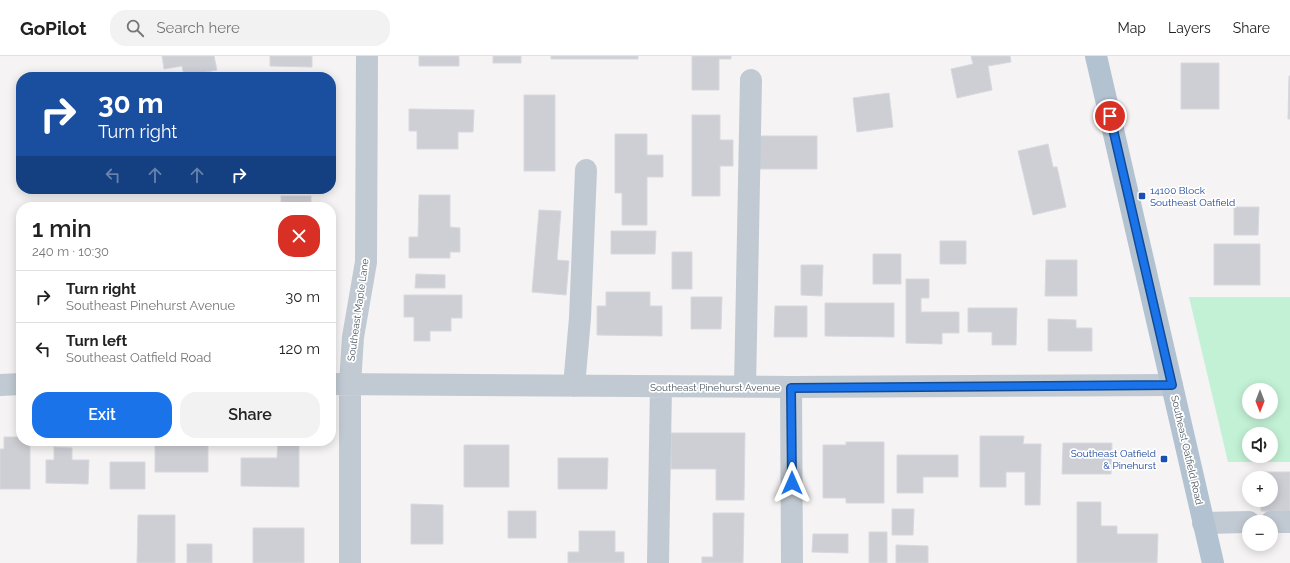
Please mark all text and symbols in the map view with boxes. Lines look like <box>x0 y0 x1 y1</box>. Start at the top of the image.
search box <box>110 10 390 46</box>
text: GoPilot <box>20 17 86 39</box>
icon: search <box>124 17 146 39</box>
text: Search here <box>156 19 240 37</box>
text: Map <box>1118 20 1146 36</box>
text: Layers <box>1168 20 1211 36</box>
text: Share <box>1233 20 1270 36</box>
text: 30 m <box>98 87 164 120</box>
icon: right <box>32 88 84 140</box>
pin <box>1093 99 1127 133</box>
icon: arrive <box>1099 105 1121 127</box>
text: Turn right <box>98 121 177 142</box>
icon: left <box>102 164 124 186</box>
icon: ahead <box>144 164 166 186</box>
icon: ahead <box>186 164 208 186</box>
icon: right <box>228 164 250 186</box>
place label: 14100 Block Southeast Oatfield <box>1150 185 1235 208</box>
marker: 14100 Block Southeast Oatfield <box>1137 191 1147 201</box>
text: 1 min <box>32 214 92 243</box>
button: close <box>278 215 320 257</box>
text: 240 m · 10:30 <box>32 244 109 259</box>
street label: Southeast Maple Lane <box>345 258 371 362</box>
text: Turn right <box>66 280 136 298</box>
icon: right <box>32 286 54 308</box>
text: 30 m <box>285 288 320 306</box>
text: Southeast Pinehurst Avenue <box>66 298 235 313</box>
text: Turn left <box>66 332 127 350</box>
icon: left <box>32 338 54 360</box>
text: 120 m <box>279 340 320 358</box>
text: Southeast Oatfield Road <box>66 350 211 365</box>
street label: Southeast Pinehurst Avenue <box>650 382 780 393</box>
north arrow <box>1242 383 1278 419</box>
map controls <box>1242 383 1278 551</box>
button: Exit <box>32 392 172 438</box>
button: Share <box>180 392 320 438</box>
street label: Southeast Oatfield Road <box>1169 394 1205 506</box>
button: sound <box>1242 427 1278 463</box>
place label: Southeast Oatfield & Pinehurst <box>1071 448 1157 471</box>
marker: Southeast Oatfield & Pinehurst <box>1159 454 1169 464</box>
position arrow <box>771 462 813 504</box>
button: + <box>1242 471 1278 507</box>
button: − <box>1242 515 1278 551</box>

